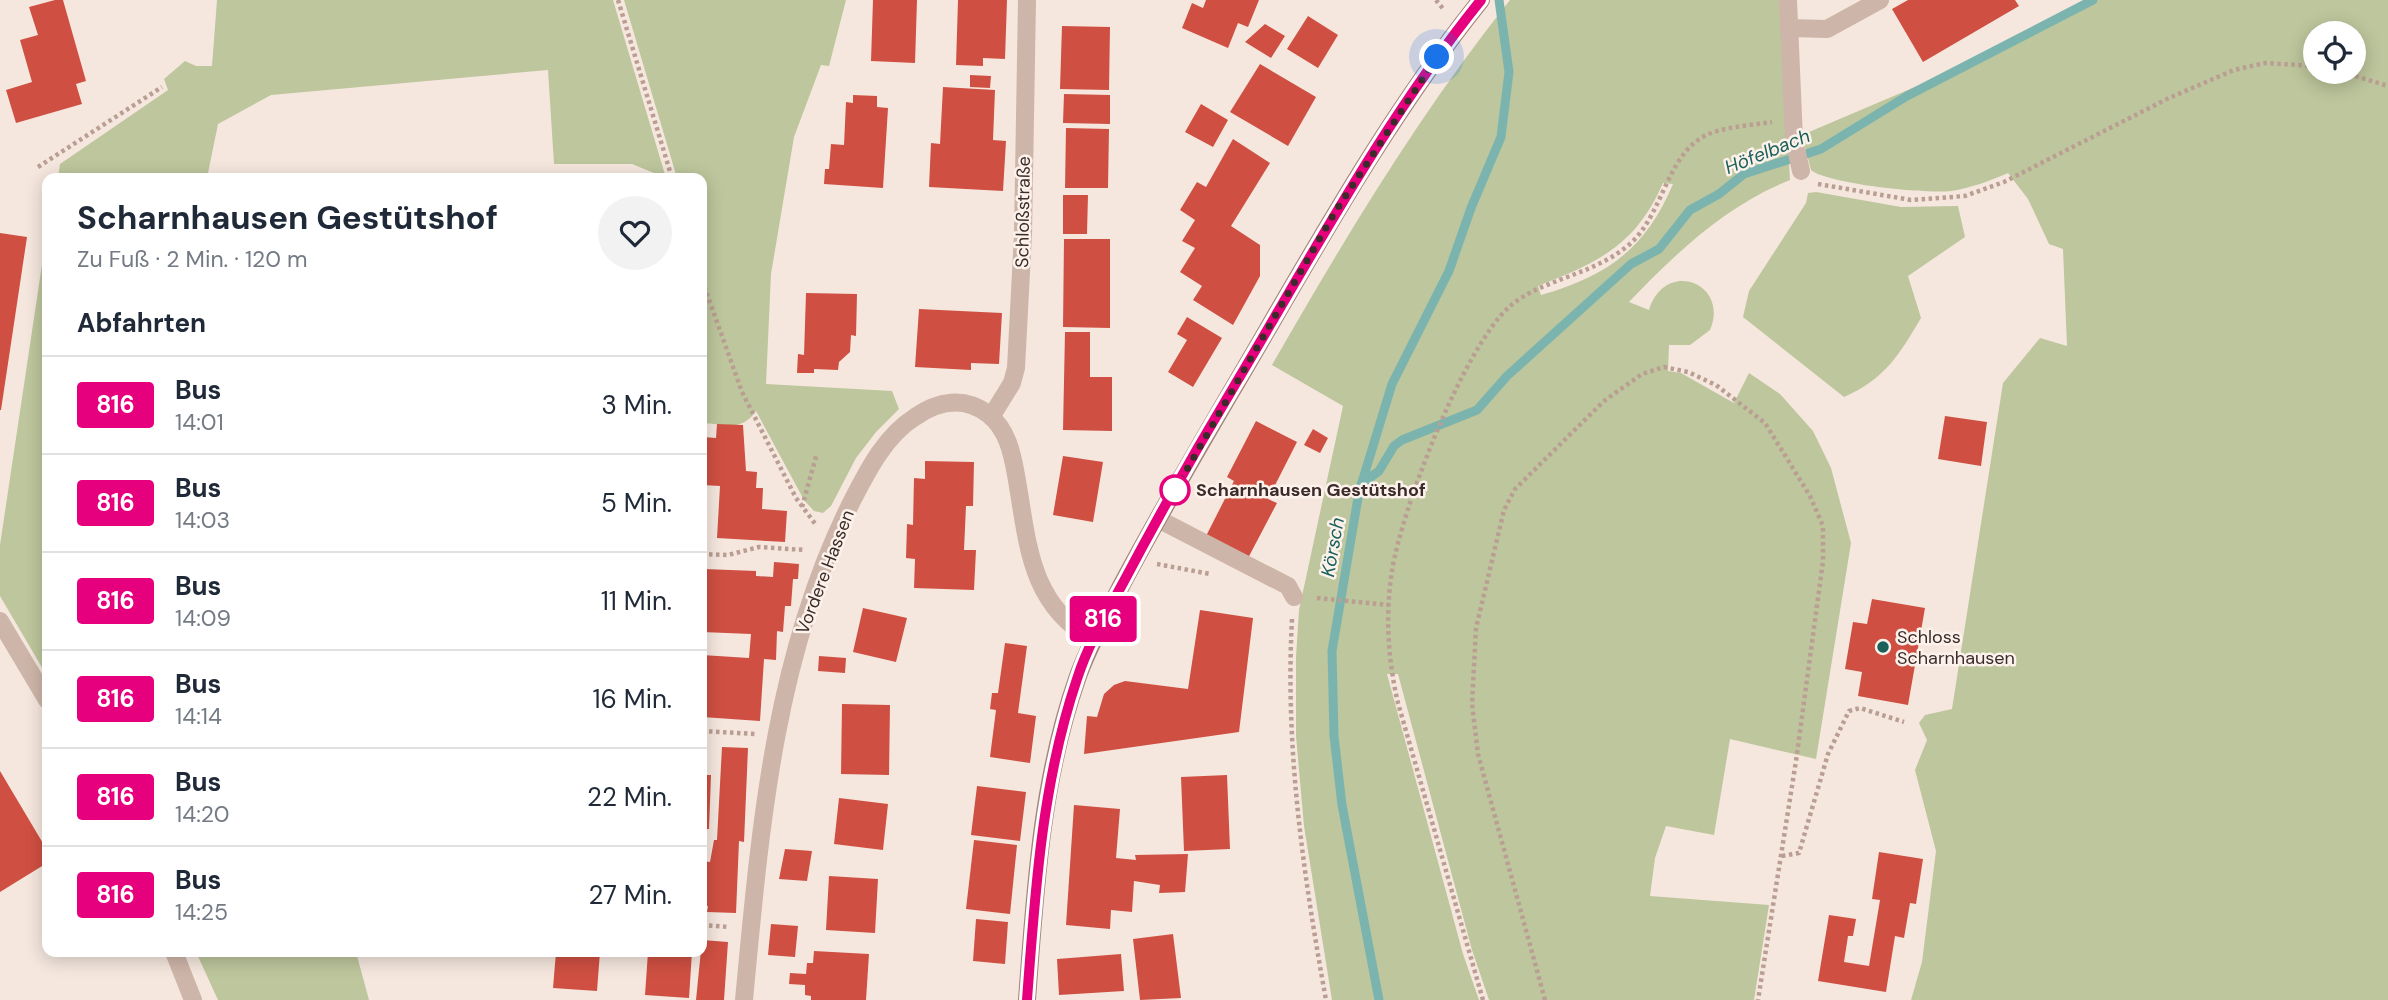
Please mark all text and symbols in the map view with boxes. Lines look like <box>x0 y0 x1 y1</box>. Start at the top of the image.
map controls <box>2303 21 2366 84</box>
button: locate <box>2303 21 2366 84</box>
your location <box>1419 39 1454 74</box>
water label: Höfelbach <box>1721 123 1814 180</box>
street label: Schloßstraße <box>1010 156 1036 268</box>
text: Scharnhausen Gestütshof <box>77 196 498 239</box>
button: heart <box>598 196 672 270</box>
text: Zu Fuß · 2 Min. · 120 m <box>77 244 307 274</box>
text: Abfahrten <box>77 306 206 340</box>
text: Bus <box>175 373 221 407</box>
text: 3 Min. <box>602 388 672 422</box>
text: 816 <box>96 389 135 420</box>
text: 14:01 <box>175 407 224 437</box>
text: Bus <box>175 471 221 505</box>
marker: Scharnhausen Gestütshof <box>1160 475 1190 505</box>
place label: Scharnhausen Gestütshof <box>1196 478 1426 502</box>
text: 5 Min. <box>601 486 672 520</box>
text: 816 <box>96 487 135 518</box>
text: 14:03 <box>175 505 230 535</box>
street label: Vordere Hassen <box>790 506 860 638</box>
water label: Körsch <box>1315 515 1350 579</box>
text: Bus <box>175 569 221 603</box>
text: 11 Min. <box>601 584 672 618</box>
text: 816 <box>96 585 135 616</box>
line badge: 816 <box>1063 596 1143 642</box>
text: 14:09 <box>175 603 231 633</box>
text: 816 <box>1084 603 1122 634</box>
place label: Schloss Scharnhausen <box>1897 625 2015 670</box>
marker: Schloss Scharnhausen <box>1875 639 1891 655</box>
text: Bus <box>175 667 221 701</box>
text: 16 Min. <box>592 682 672 716</box>
text: 816 <box>96 683 135 714</box>
text: 14:14 <box>175 701 222 731</box>
text: Bus <box>175 765 221 799</box>
text: 22 Min. <box>587 780 672 814</box>
text: 816 <box>96 781 135 812</box>
text: 14:20 <box>175 799 230 829</box>
text: Bus <box>175 863 221 897</box>
text: 27 Min. <box>588 878 672 912</box>
text: 816 <box>96 879 135 910</box>
text: 14:25 <box>175 897 228 927</box>

